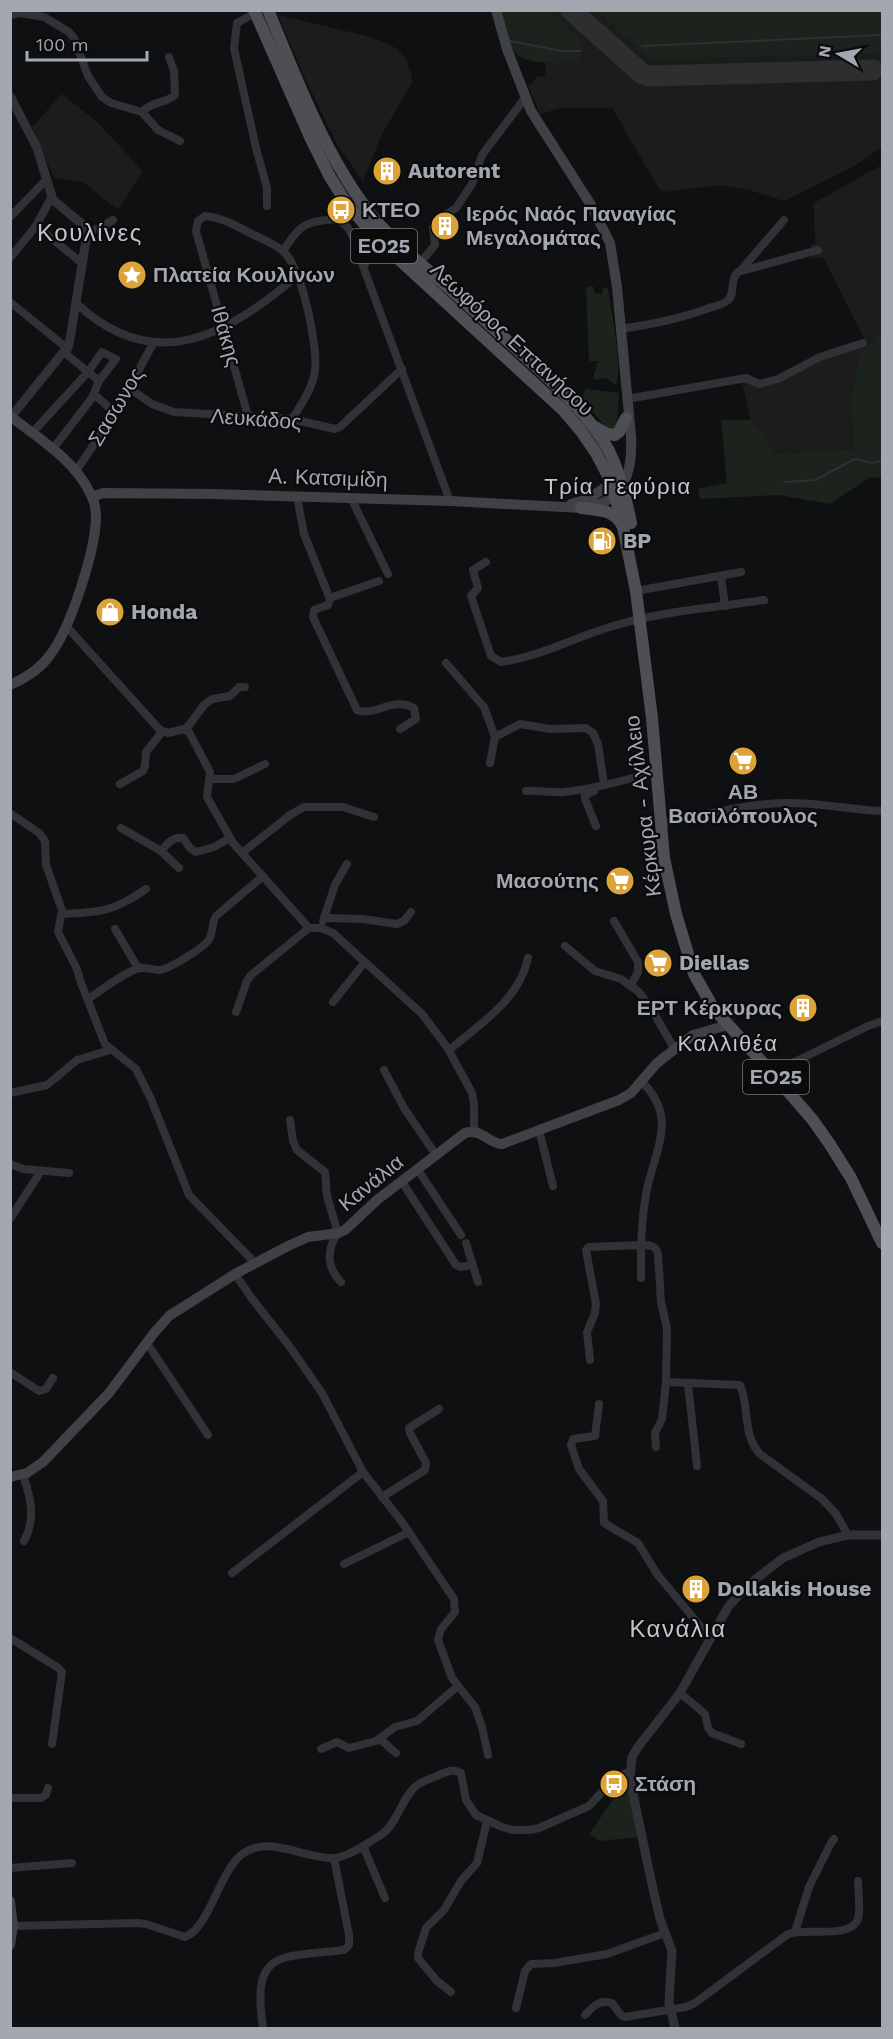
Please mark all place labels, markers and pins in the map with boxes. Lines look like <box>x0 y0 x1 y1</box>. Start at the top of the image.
building icon: Autorent <box>371 155 403 187</box>
place label: Autorent <box>408 158 500 183</box>
bus stop icon: ΚΤΕΟ <box>325 194 357 226</box>
place label: ΚΤΕΟ <box>362 197 420 222</box>
place label: Ιερός Ναός Παναγίας Μεγαλομάτας <box>466 201 676 250</box>
building icon: Ιερός Ναός Παναγίας Μεγαλομάτας <box>429 210 461 242</box>
place icon: Πλατεία Κουλίνων <box>116 259 148 291</box>
place label: Πλατεία Κουλίνων <box>153 262 335 287</box>
fuel station icon: BP <box>586 525 618 557</box>
place label: BP <box>623 528 651 553</box>
shop icon: Honda <box>94 596 126 628</box>
place label: Honda <box>131 599 198 624</box>
supermarket icon: ΑΒ Βασιλόπουλος <box>727 745 759 777</box>
place label: ΑΒ Βασιλόπουλος <box>668 779 818 828</box>
supermarket icon: Μασούτης <box>604 865 636 897</box>
place label: Μασούτης <box>496 868 599 893</box>
supermarket icon: Diellas <box>642 947 674 979</box>
place label: Diellas <box>679 950 750 975</box>
building icon: ΕΡΤ Κέρκυρας <box>787 992 819 1024</box>
place label: ΕΡΤ Κέρκυρας <box>637 995 782 1020</box>
building icon: Dollakis House <box>680 1573 712 1605</box>
place label: Dollakis House <box>717 1576 871 1601</box>
bus stop icon: Στάση <box>598 1768 630 1800</box>
place label: Στάση <box>635 1771 696 1796</box>

